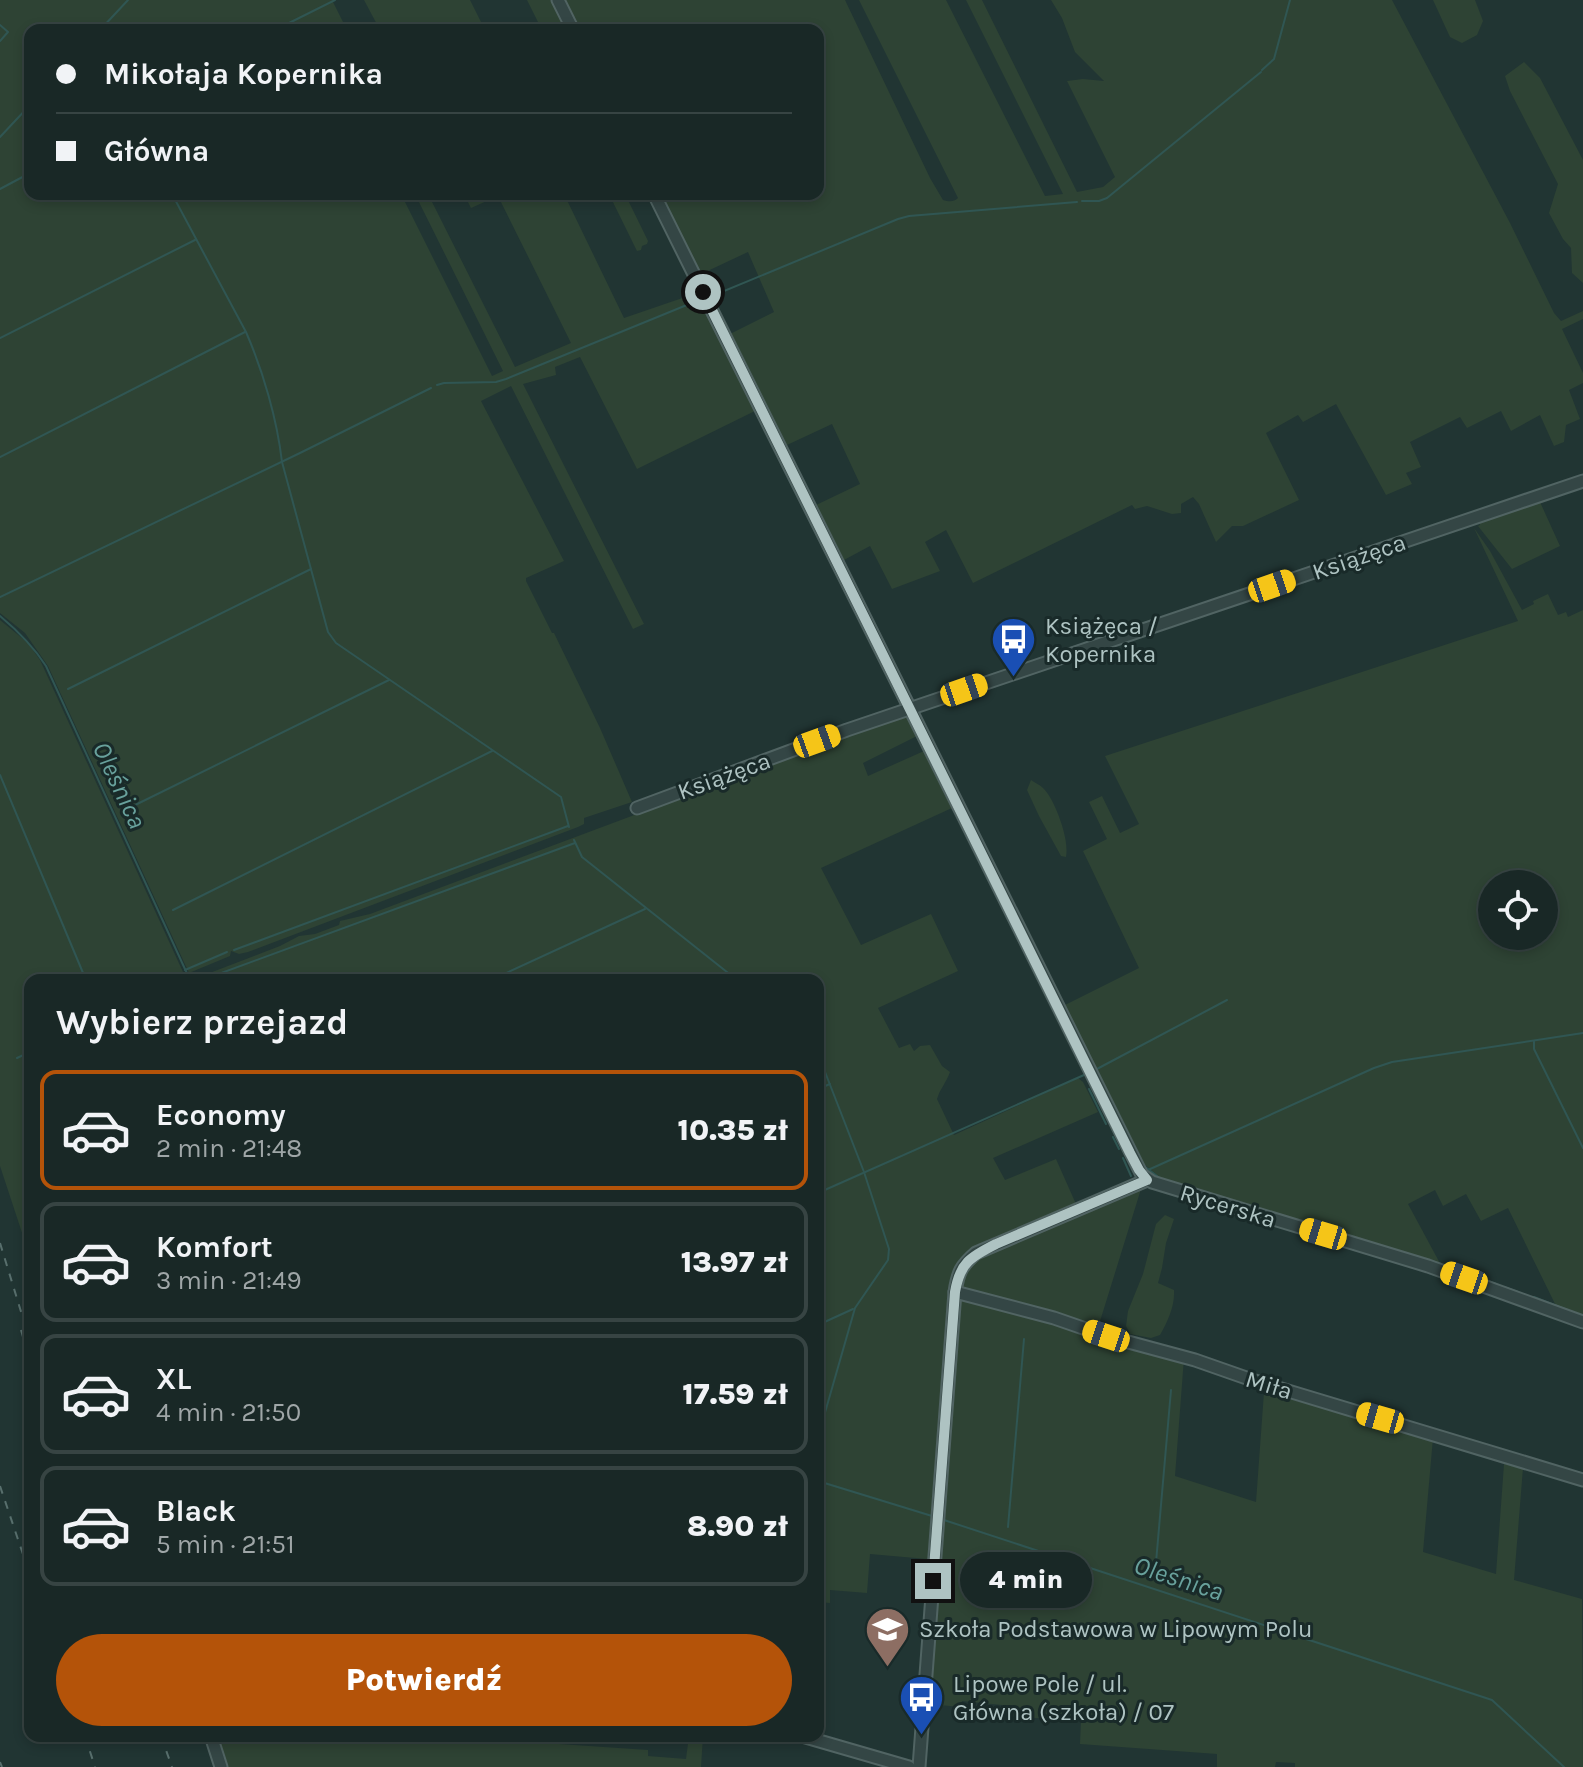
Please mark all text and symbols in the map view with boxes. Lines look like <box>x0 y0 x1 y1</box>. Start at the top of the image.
text: Mikołaja Kopernika <box>104 56 383 92</box>
text: Główna <box>104 133 209 169</box>
route start <box>685 274 721 310</box>
street label: Książęca <box>1309 528 1409 586</box>
car <box>1245 567 1299 605</box>
place label: Książęca / Kopernika <box>1045 612 1158 668</box>
bus stop icon: Książęca / Kopernika <box>990 616 1038 679</box>
car <box>937 671 991 709</box>
car <box>790 722 844 760</box>
water label: Oleśnica <box>86 737 153 834</box>
street label: Książęca <box>674 746 774 806</box>
map controls <box>1478 870 1558 950</box>
button: locate <box>1478 870 1558 950</box>
text: Wybierz przejazd <box>56 1001 348 1043</box>
icon: car <box>60 1094 132 1166</box>
text: Economy <box>156 1097 286 1133</box>
text: 10.35 zł <box>678 1112 788 1148</box>
text: 2 min · 21:48 <box>156 1133 302 1164</box>
street label: Rycerska <box>1177 1178 1279 1234</box>
car <box>1297 1216 1349 1252</box>
icon: car <box>60 1226 132 1298</box>
text: Komfort <box>156 1229 273 1265</box>
text: 13.97 zł <box>681 1244 788 1280</box>
car <box>1437 1259 1491 1297</box>
text: 3 min · 21:49 <box>156 1265 302 1296</box>
car <box>1079 1317 1133 1355</box>
icon: car <box>60 1358 132 1430</box>
text: XL <box>156 1361 191 1397</box>
street label: Miła <box>1242 1365 1296 1405</box>
text: 17.59 zł <box>682 1376 788 1412</box>
text: 4 min · 21:50 <box>156 1397 301 1428</box>
car <box>1354 1400 1406 1436</box>
icon: car <box>60 1490 132 1562</box>
text: Black <box>156 1493 236 1529</box>
text: 8.90 zł <box>687 1508 788 1544</box>
text: 5 min · 21:51 <box>156 1529 295 1560</box>
water label: Oleśnica <box>1130 1549 1228 1607</box>
callout: 4 min <box>961 1553 1093 1609</box>
route end <box>915 1563 951 1599</box>
text: 4 min <box>989 1564 1063 1595</box>
school or university icon: Szkoła Podstawowa w Lipowym Polu <box>864 1605 912 1668</box>
place label: Szkoła Podstawowa w Lipowym Polu <box>919 1615 1312 1643</box>
button: Potwierdź <box>56 1634 792 1726</box>
place label: Lipowe Pole / ul. Główna (szkoła) / 07 <box>953 1670 1174 1726</box>
bus stop icon: Lipowe Pole / ul. Główna (szkoła) / 07 <box>898 1674 946 1737</box>

